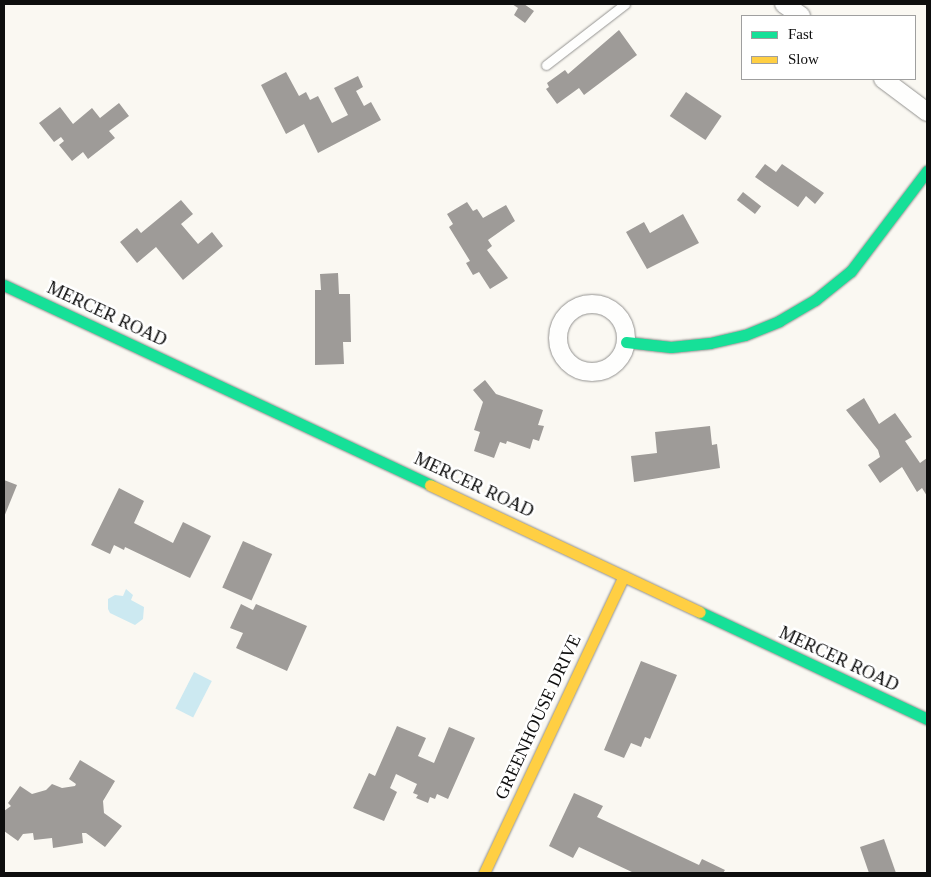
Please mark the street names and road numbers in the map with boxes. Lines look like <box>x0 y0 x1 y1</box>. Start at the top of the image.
street label: MERCER ROAD <box>44 277 170 351</box>
street label: MERCER ROAD <box>411 448 537 522</box>
street label: MERCER ROAD <box>776 622 902 696</box>
street label: GREENHOUSE DRIVE <box>490 631 586 803</box>

